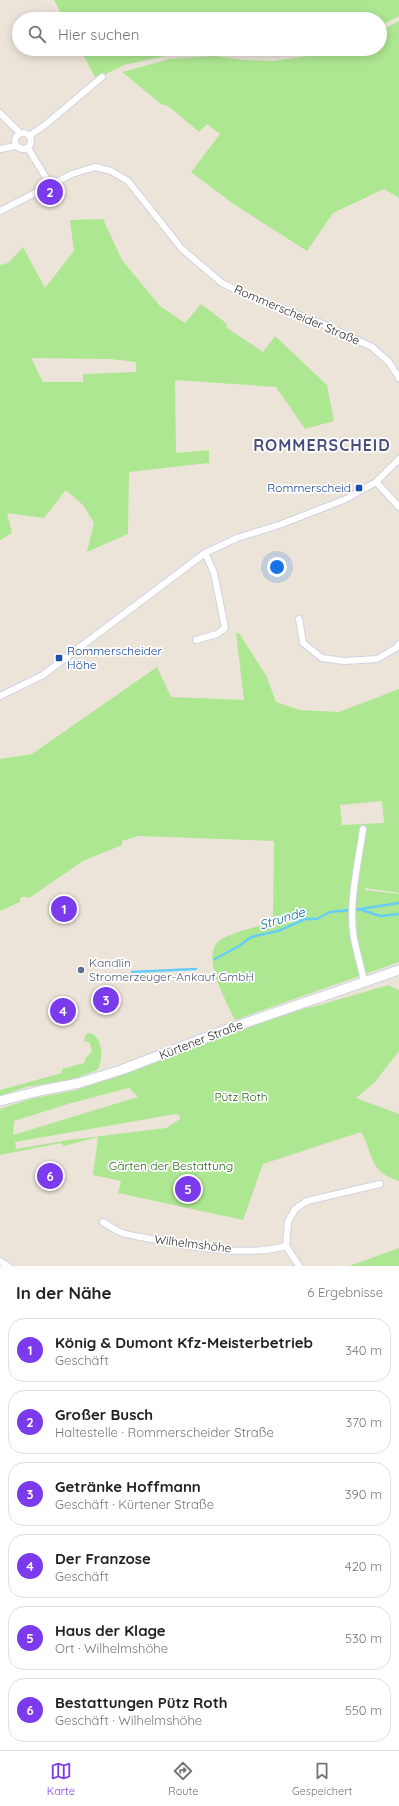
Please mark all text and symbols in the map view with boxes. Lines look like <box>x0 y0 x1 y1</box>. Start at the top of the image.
search box <box>12 12 387 56</box>
icon: search <box>26 23 48 45</box>
text: Hier suchen <box>58 25 139 44</box>
pin: 2 <box>37 177 63 207</box>
street label: Rommerscheider Straße <box>232 281 362 348</box>
district label: ROMMERSCHEID <box>253 435 391 455</box>
place label: Rommerscheid <box>267 480 351 495</box>
marker: Rommerscheid <box>354 483 364 493</box>
your location <box>267 557 287 577</box>
place label: Rommerscheider Höhe <box>67 643 163 672</box>
marker: Rommerscheider Höhe <box>54 653 64 663</box>
pin: 1 <box>51 894 77 924</box>
water label: Strunde <box>257 903 307 933</box>
place label: Kandlin Stromerzeuger-Ankauf GmbH <box>89 955 254 984</box>
marker: Kandlin Stromerzeuger-Ankauf GmbH <box>76 965 86 975</box>
pin: 3 <box>93 985 119 1015</box>
pin: 4 <box>50 996 76 1026</box>
street label: Kürtener Straße <box>157 1017 245 1062</box>
park label: Pütz Roth <box>214 1089 268 1104</box>
park label: Gärten der Bestattung <box>109 1158 233 1173</box>
pin: 6 <box>37 1161 63 1191</box>
pin: 5 <box>175 1174 201 1204</box>
street label: Wilhelmshöhe <box>154 1231 233 1256</box>
text: In der Nähe <box>16 1282 112 1303</box>
text: 6 Ergebnisse <box>307 1284 383 1300</box>
text: König & Dumont Kfz-Meisterbetrieb <box>55 1333 313 1352</box>
text: 1 <box>27 1342 33 1358</box>
text: 340 m <box>345 1342 382 1358</box>
text: Geschäft <box>55 1352 109 1368</box>
text: Großer Busch <box>55 1405 153 1424</box>
text: 2 <box>26 1414 34 1430</box>
text: 370 m <box>345 1414 382 1430</box>
text: Haltestelle · Rommerscheider Straße <box>55 1424 274 1440</box>
text: Getränke Hoffmann <box>55 1477 201 1496</box>
text: 3 <box>27 1486 33 1502</box>
text: 390 m <box>345 1486 382 1502</box>
text: Geschäft · Kürtener Straße <box>55 1496 214 1512</box>
text: Der Franzose <box>55 1549 151 1568</box>
text: 4 <box>26 1558 34 1574</box>
text: 420 m <box>345 1558 382 1574</box>
text: Geschäft <box>55 1568 109 1584</box>
text: Haus der Klage <box>55 1621 166 1640</box>
text: 5 <box>26 1630 34 1646</box>
text: 530 m <box>345 1630 382 1646</box>
text: Ort · Wilhelmshöhe <box>55 1640 168 1656</box>
text: Bestattungen Pütz Roth <box>55 1693 228 1712</box>
text: 6 <box>26 1702 34 1718</box>
text: 550 m <box>345 1702 382 1718</box>
text: Geschäft · Wilhelmshöhe <box>55 1712 202 1728</box>
tab: Karte <box>47 1760 75 1798</box>
tab: Route <box>168 1760 198 1798</box>
tab: Gespeichert <box>292 1760 352 1798</box>

